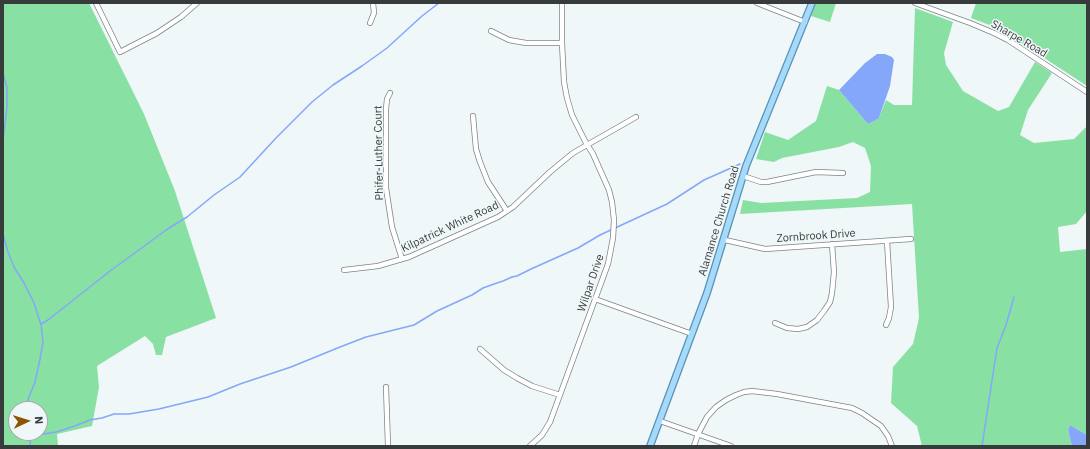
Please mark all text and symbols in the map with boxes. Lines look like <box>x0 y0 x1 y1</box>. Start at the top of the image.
street label: Sharpe Road <box>988 18 1050 60</box>
street label: Phifer-Luther Court <box>372 105 386 201</box>
street label: Alamance Church Road <box>696 164 742 278</box>
street label: Kilpatrick White Road <box>399 199 501 255</box>
street label: Zornbrook Drive <box>776 227 856 245</box>
street label: Wilpar Drive <box>575 253 607 313</box>
north arrow <box>8 401 48 441</box>
text: N <box>32 416 46 425</box>

